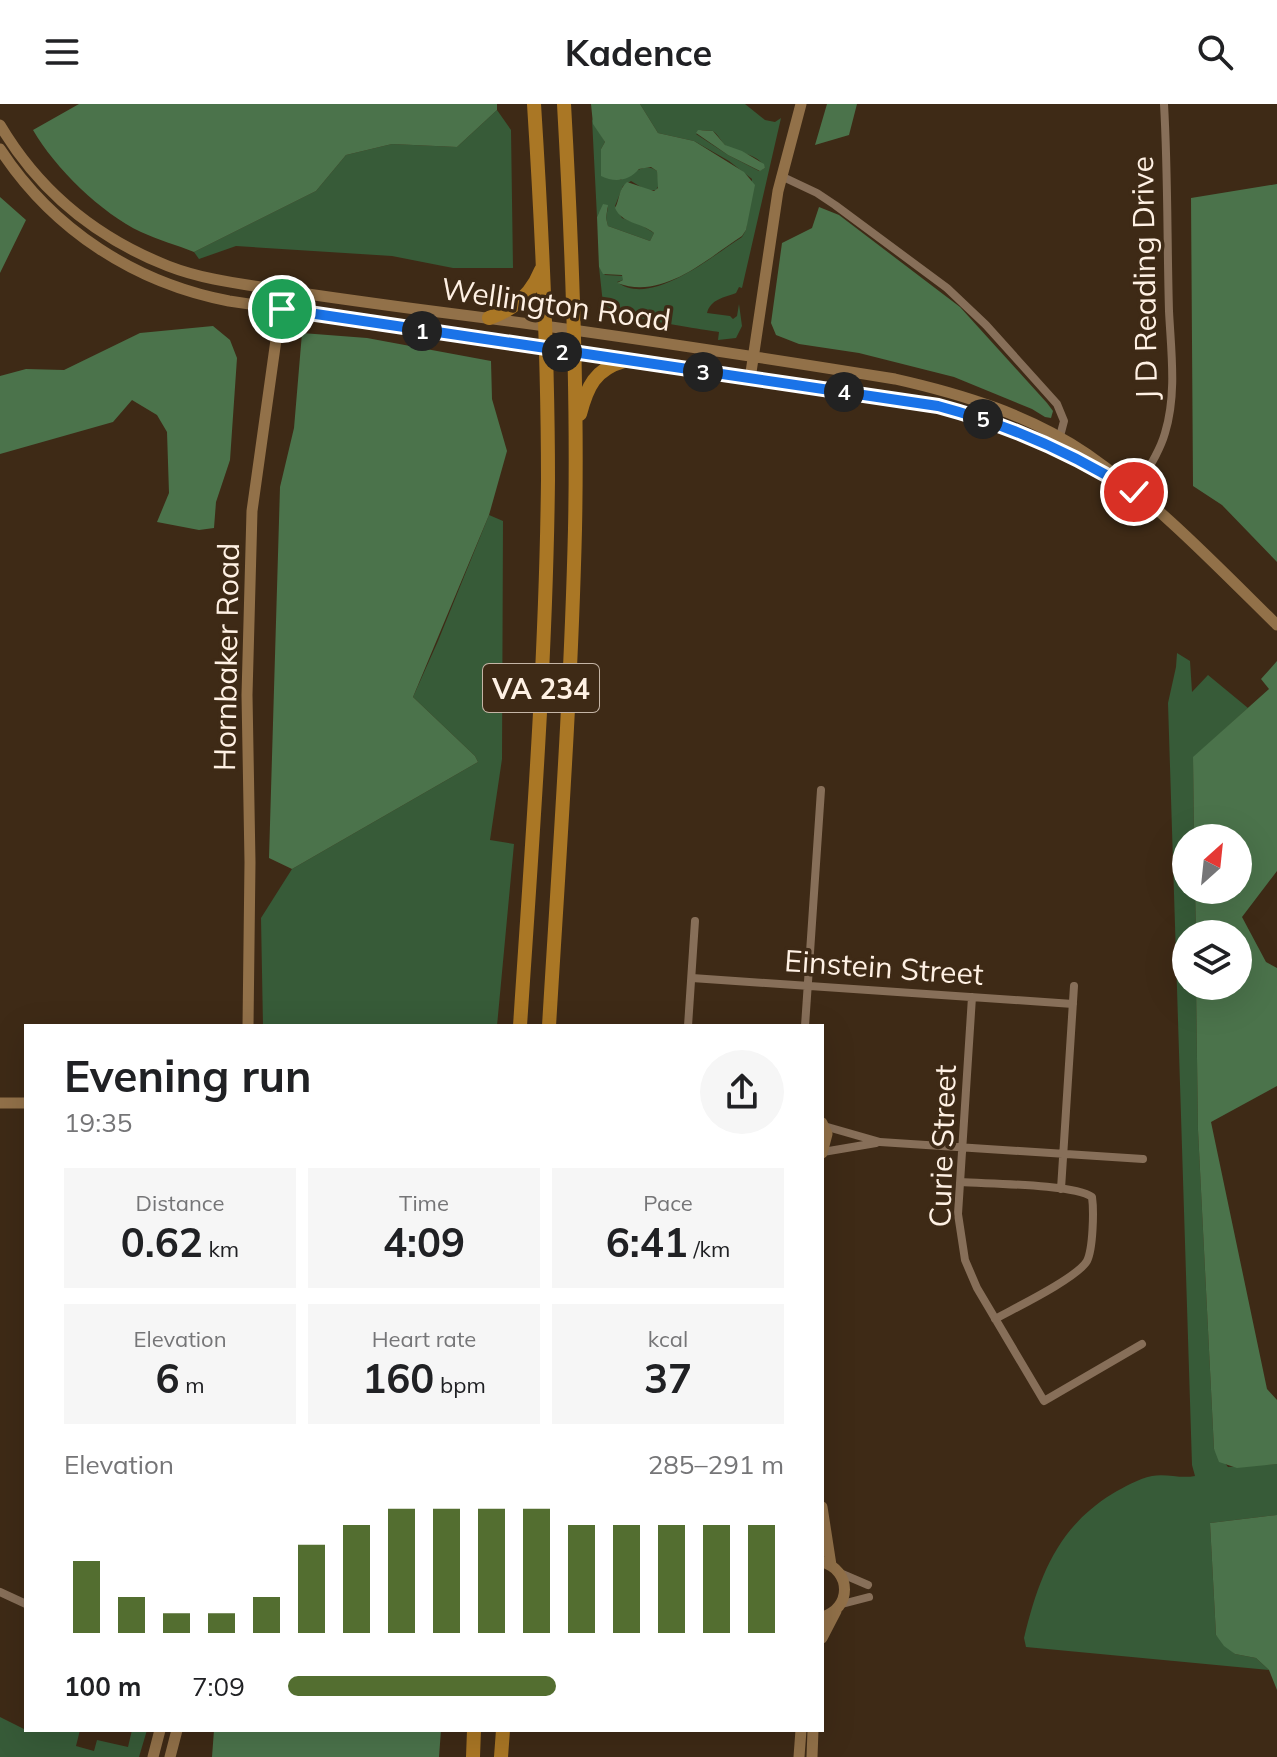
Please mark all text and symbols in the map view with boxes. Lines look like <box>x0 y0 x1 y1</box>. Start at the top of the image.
icon: menu <box>40 30 84 74</box>
text: Kadence <box>565 30 712 75</box>
icon: search <box>1193 30 1237 74</box>
street label: J D Reading Drive <box>1123 156 1165 400</box>
street label: Wellington Road <box>439 269 673 339</box>
pin <box>248 275 316 343</box>
icon: arrive <box>260 287 304 331</box>
pin: 1 <box>402 311 442 351</box>
text: 1 <box>415 317 429 345</box>
pin: 2 <box>542 332 582 372</box>
text: 2 <box>555 338 569 366</box>
pin: 3 <box>683 352 723 392</box>
text: 3 <box>696 358 710 386</box>
pin: 4 <box>824 372 864 412</box>
text: 4 <box>837 378 851 406</box>
pin: 5 <box>963 399 1003 439</box>
text: 5 <box>976 405 990 433</box>
pin <box>1100 458 1168 526</box>
icon: check <box>1112 470 1156 514</box>
street label: Hornbaker Road <box>205 543 247 771</box>
road number: VA 234 <box>483 664 599 712</box>
north arrow <box>1172 824 1252 904</box>
map controls <box>1172 824 1252 1000</box>
button: layers <box>1172 920 1252 1000</box>
street label: Einstein Street <box>783 941 985 993</box>
text: Evening run <box>64 1048 311 1103</box>
button: share <box>700 1050 784 1134</box>
street label: Curie Street <box>920 1064 964 1228</box>
text: 19:35 <box>64 1106 132 1139</box>
text: Distance <box>136 1189 224 1217</box>
text: Time <box>399 1189 449 1217</box>
text: Pace <box>643 1189 693 1217</box>
text: 0.62 <box>121 1217 203 1267</box>
text: 4:09 <box>383 1217 465 1267</box>
text: 6:41 <box>606 1217 688 1267</box>
text: km <box>203 1235 239 1263</box>
text: /km <box>688 1235 730 1263</box>
text: Elevation <box>133 1325 227 1353</box>
text: Heart rate <box>372 1325 476 1353</box>
text: kcal <box>648 1325 688 1353</box>
text: 6 <box>155 1353 179 1403</box>
text: 160 <box>362 1353 434 1403</box>
text: 37 <box>644 1353 692 1403</box>
text: m <box>179 1371 205 1399</box>
text: bpm <box>434 1371 486 1399</box>
text: Elevation <box>64 1448 174 1481</box>
text: 285–291 m <box>648 1448 784 1481</box>
text: 100 m <box>64 1670 141 1703</box>
text: 7:09 <box>192 1670 245 1703</box>

